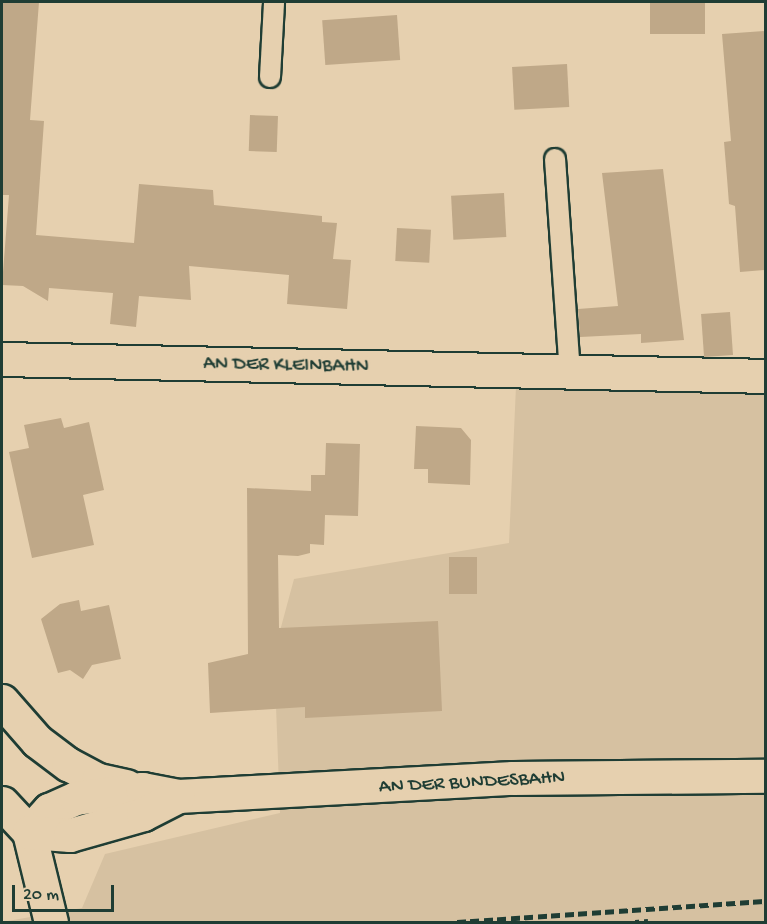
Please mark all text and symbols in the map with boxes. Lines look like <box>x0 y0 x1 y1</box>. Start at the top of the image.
street label: AN DER KLEINBAHN <box>203 353 369 379</box>
street label: AN DER BUNDESBAHN <box>378 766 566 800</box>
scale bar <box>15 873 117 911</box>
text: 20 m <box>23 885 59 906</box>

